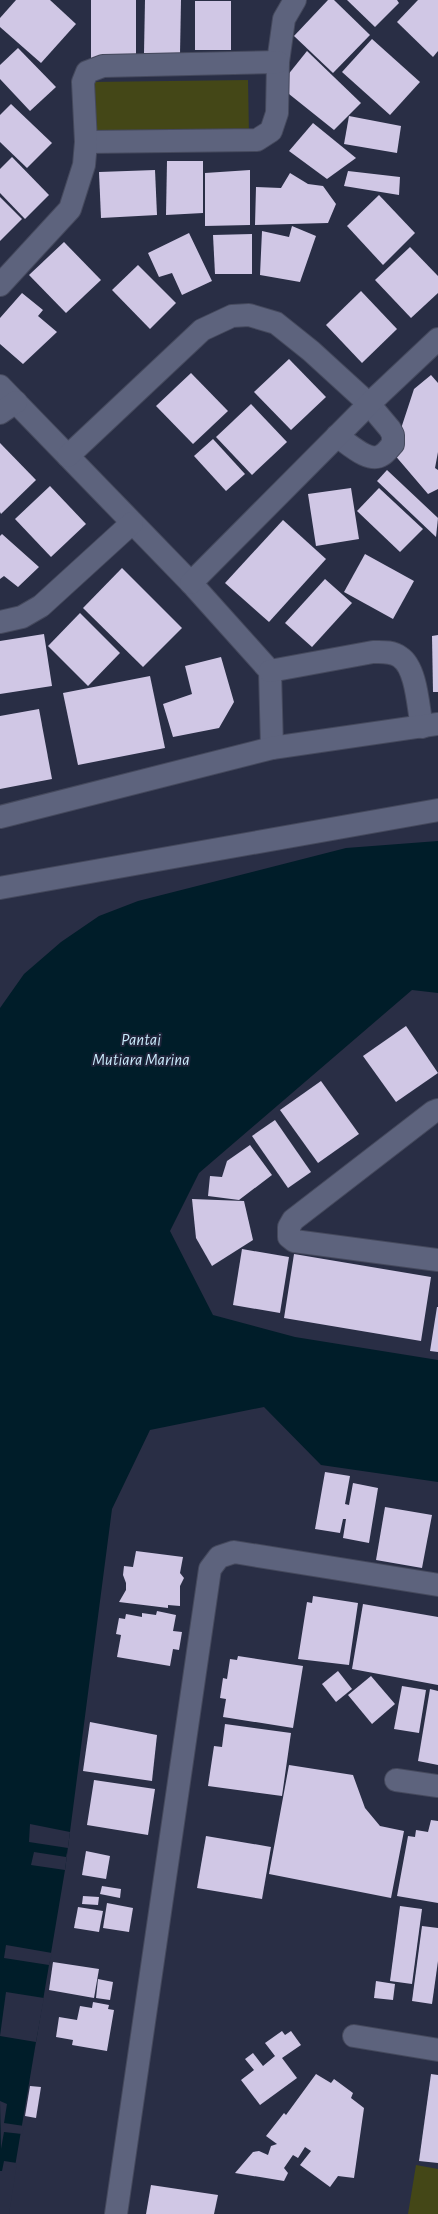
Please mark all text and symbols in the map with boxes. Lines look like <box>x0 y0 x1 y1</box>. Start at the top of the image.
water label: Pantai Mutiara Marina <box>92 1031 190 1068</box>

